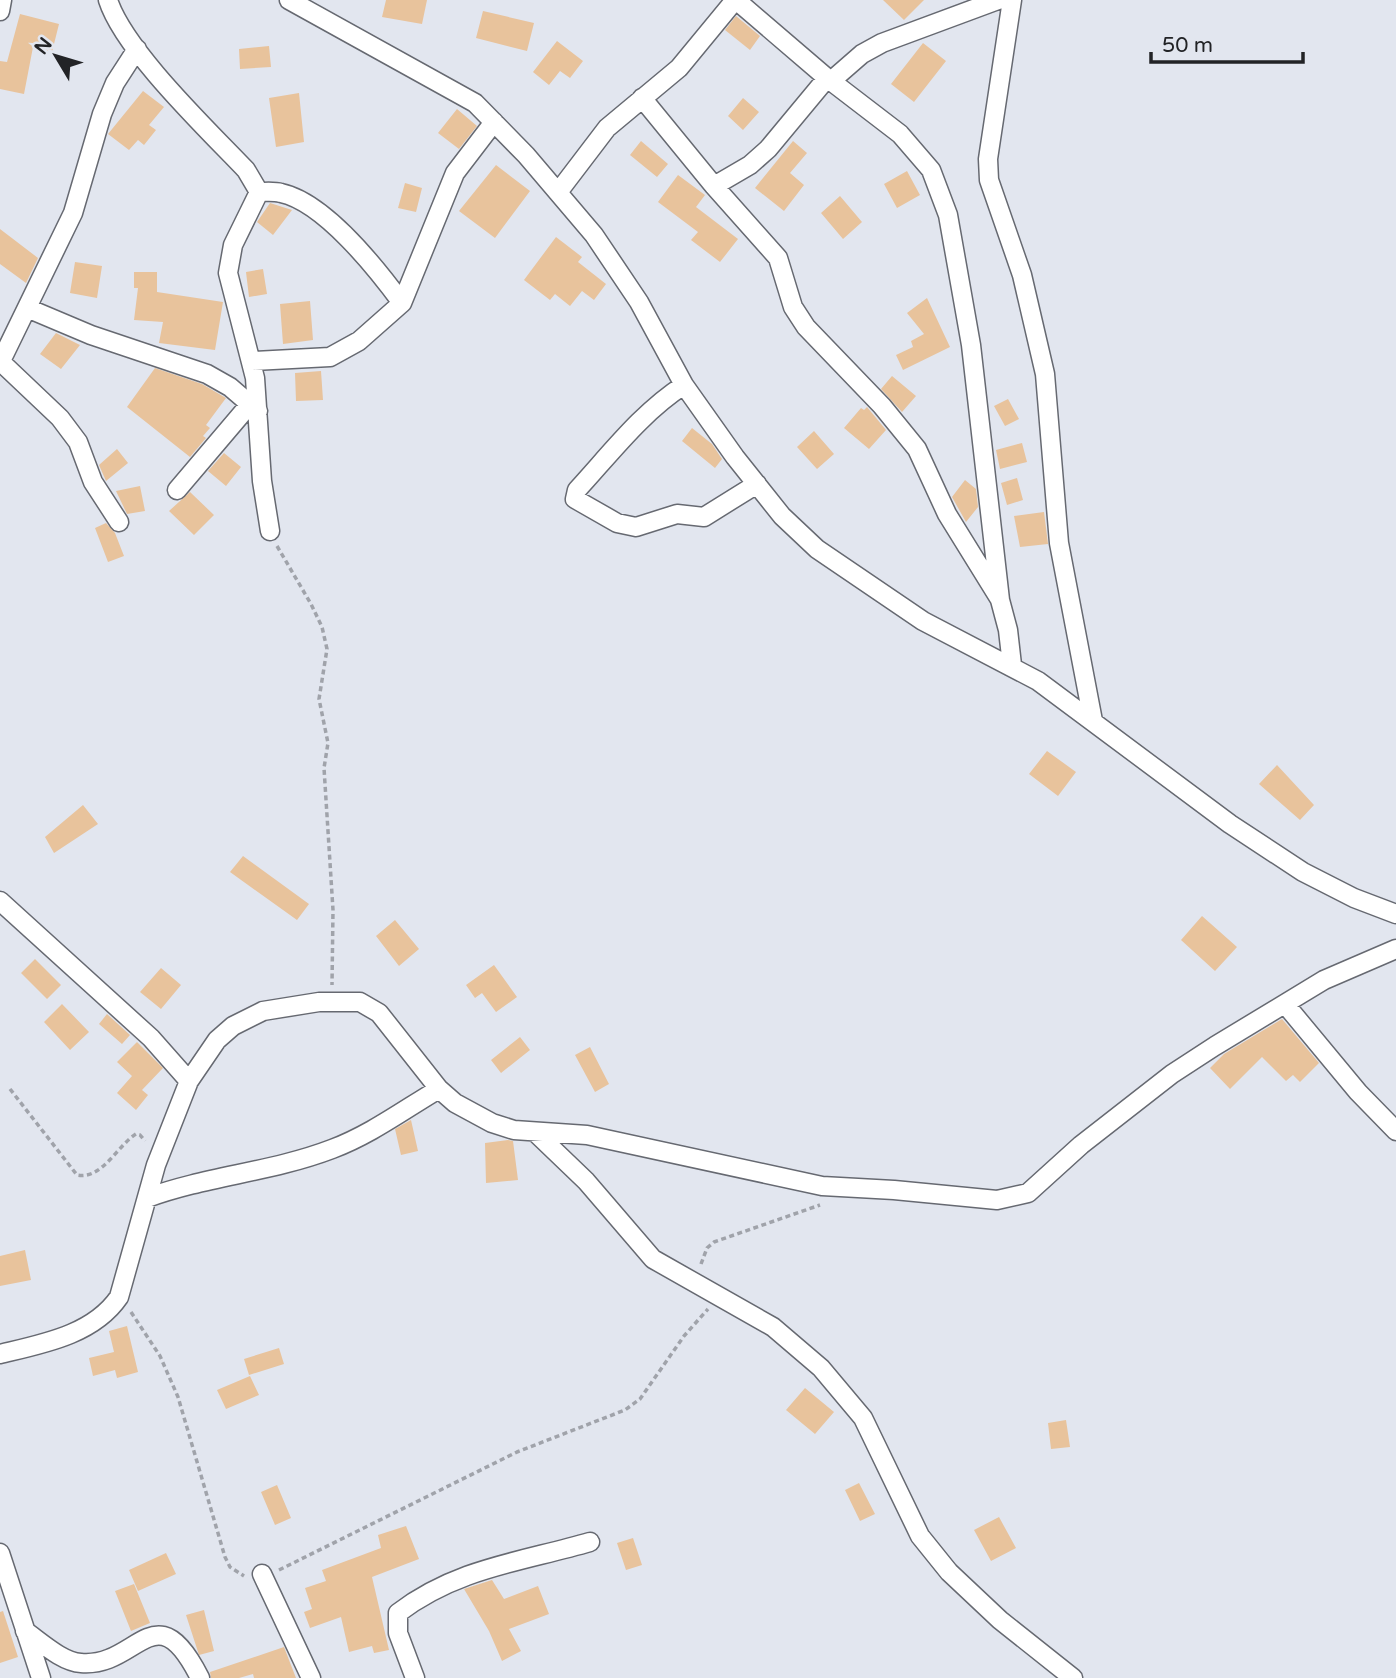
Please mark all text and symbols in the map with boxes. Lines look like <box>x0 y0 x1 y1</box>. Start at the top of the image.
north arrow <box>21 21 91 91</box>
scale bar <box>1151 21 1303 65</box>
text: N <box>30 33 57 59</box>
text: 50 m <box>1162 33 1213 58</box>

